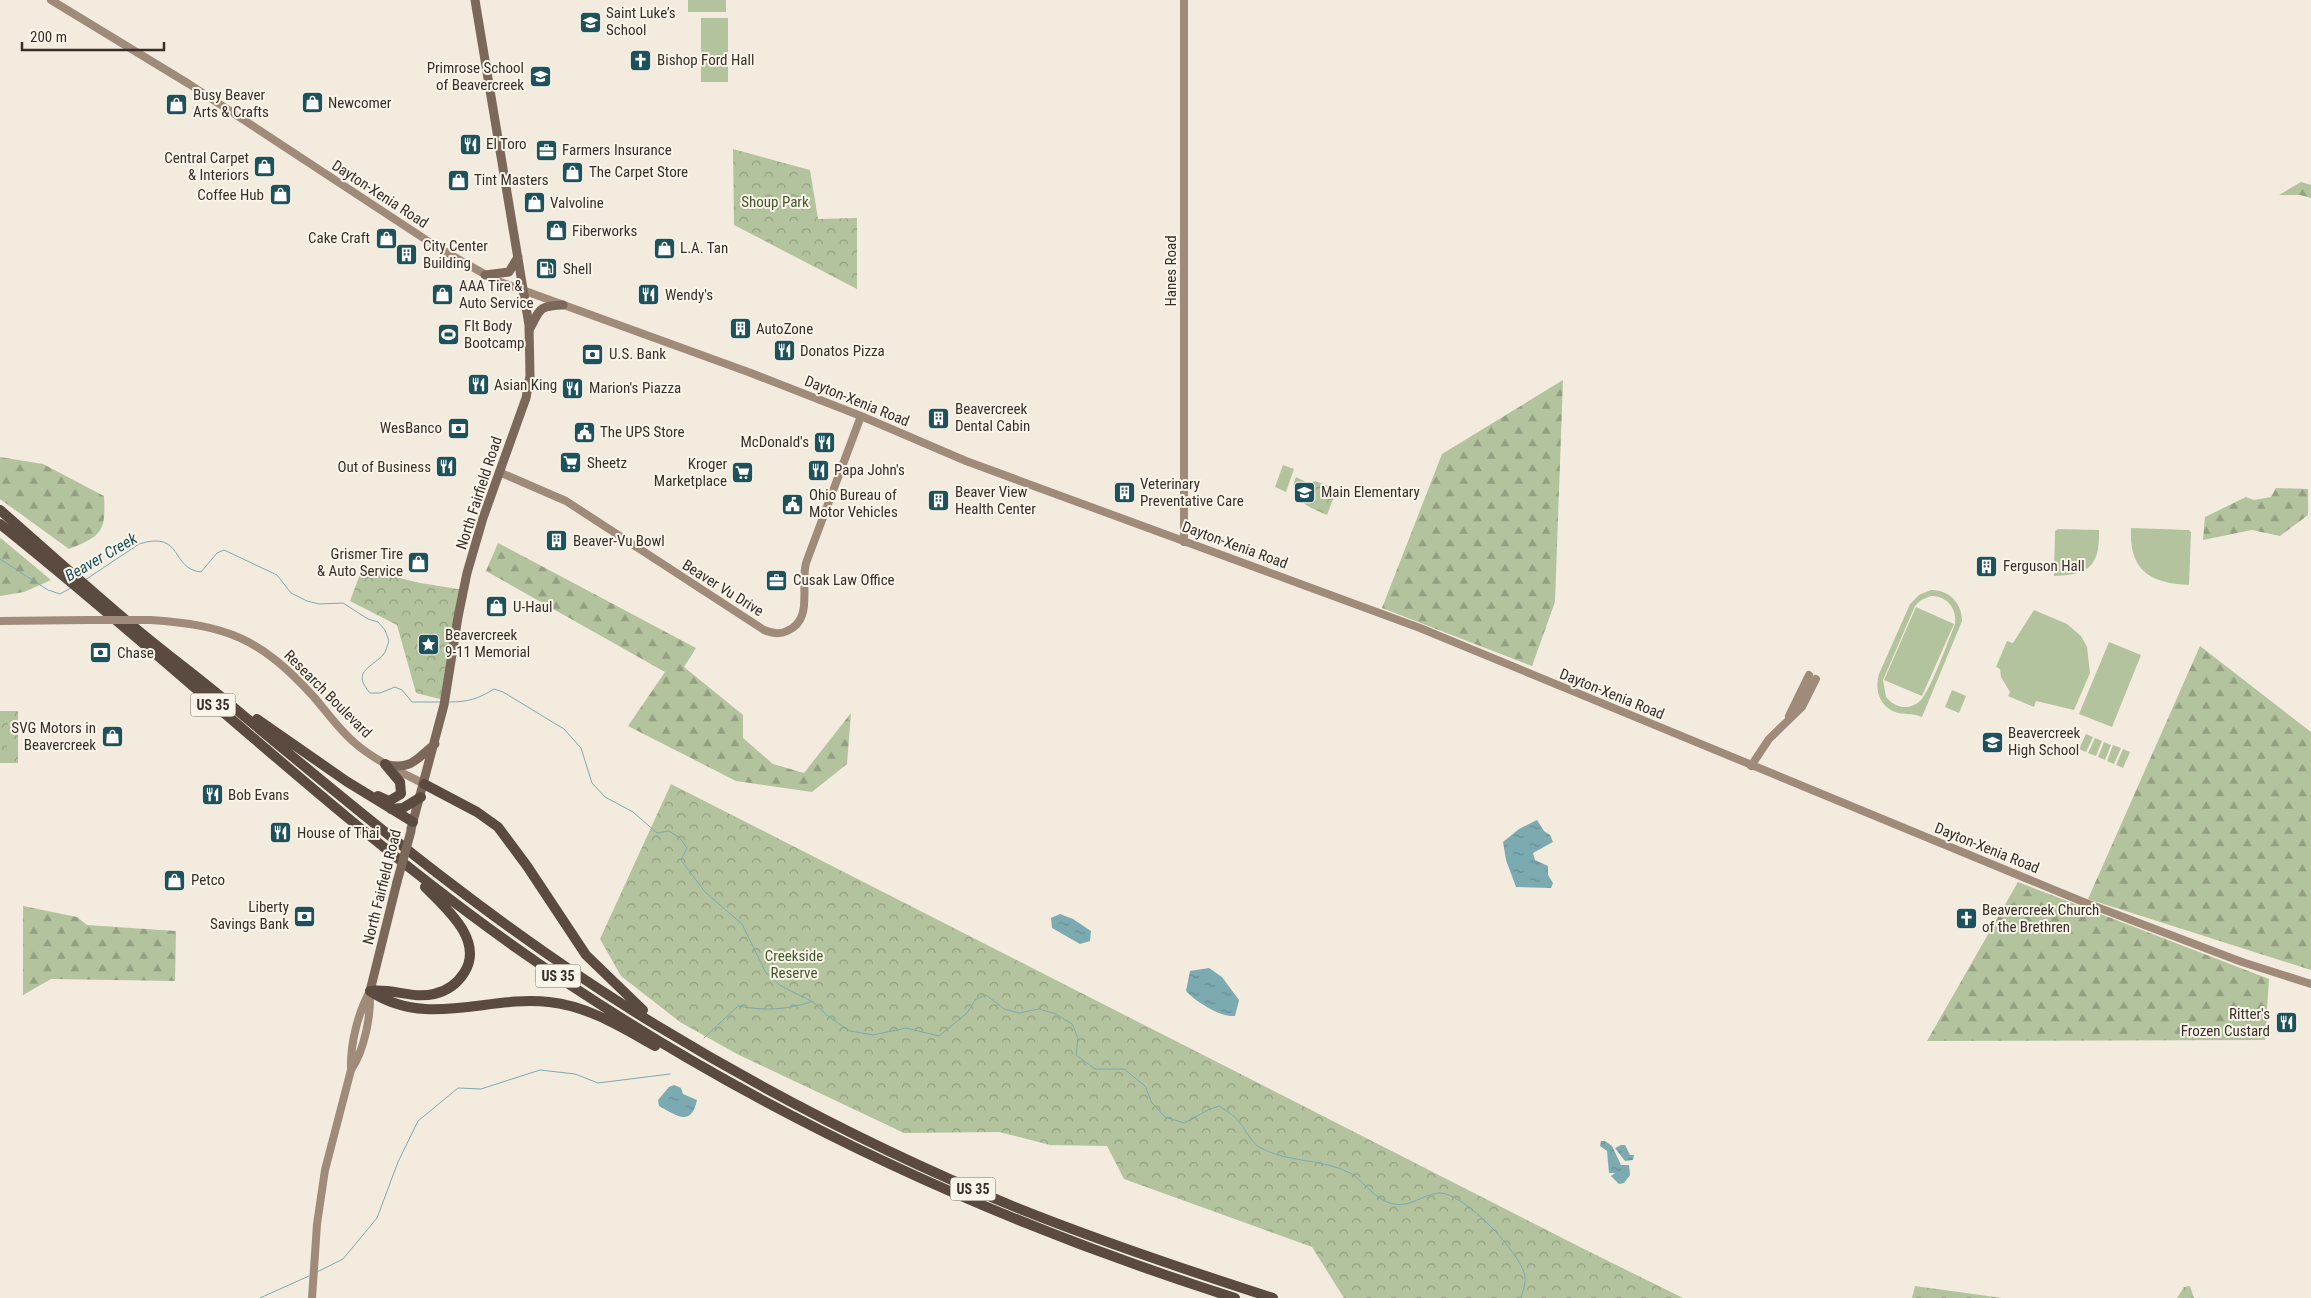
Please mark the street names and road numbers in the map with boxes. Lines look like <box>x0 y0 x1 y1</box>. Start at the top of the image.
street label: Dayton-Xenia Road <box>328 156 432 232</box>
street label: Hanes Road <box>1162 235 1180 307</box>
street label: Dayton-Xenia Road <box>802 372 912 430</box>
street label: North Fairfield Road <box>452 434 506 552</box>
street label: Dayton-Xenia Road <box>1180 518 1290 572</box>
street label: Beaver Vu Drive <box>679 556 767 620</box>
street label: Research Boulevard <box>280 646 376 742</box>
street label: Dayton-Xenia Road <box>1557 665 1667 723</box>
road number: US 35 <box>190 694 236 716</box>
street label: Dayton-Xenia Road <box>1932 819 2042 877</box>
street label: North Fairfield Road <box>359 828 405 946</box>
road number: US 35 <box>536 964 580 988</box>
road number: US 35 <box>950 1178 996 1200</box>

